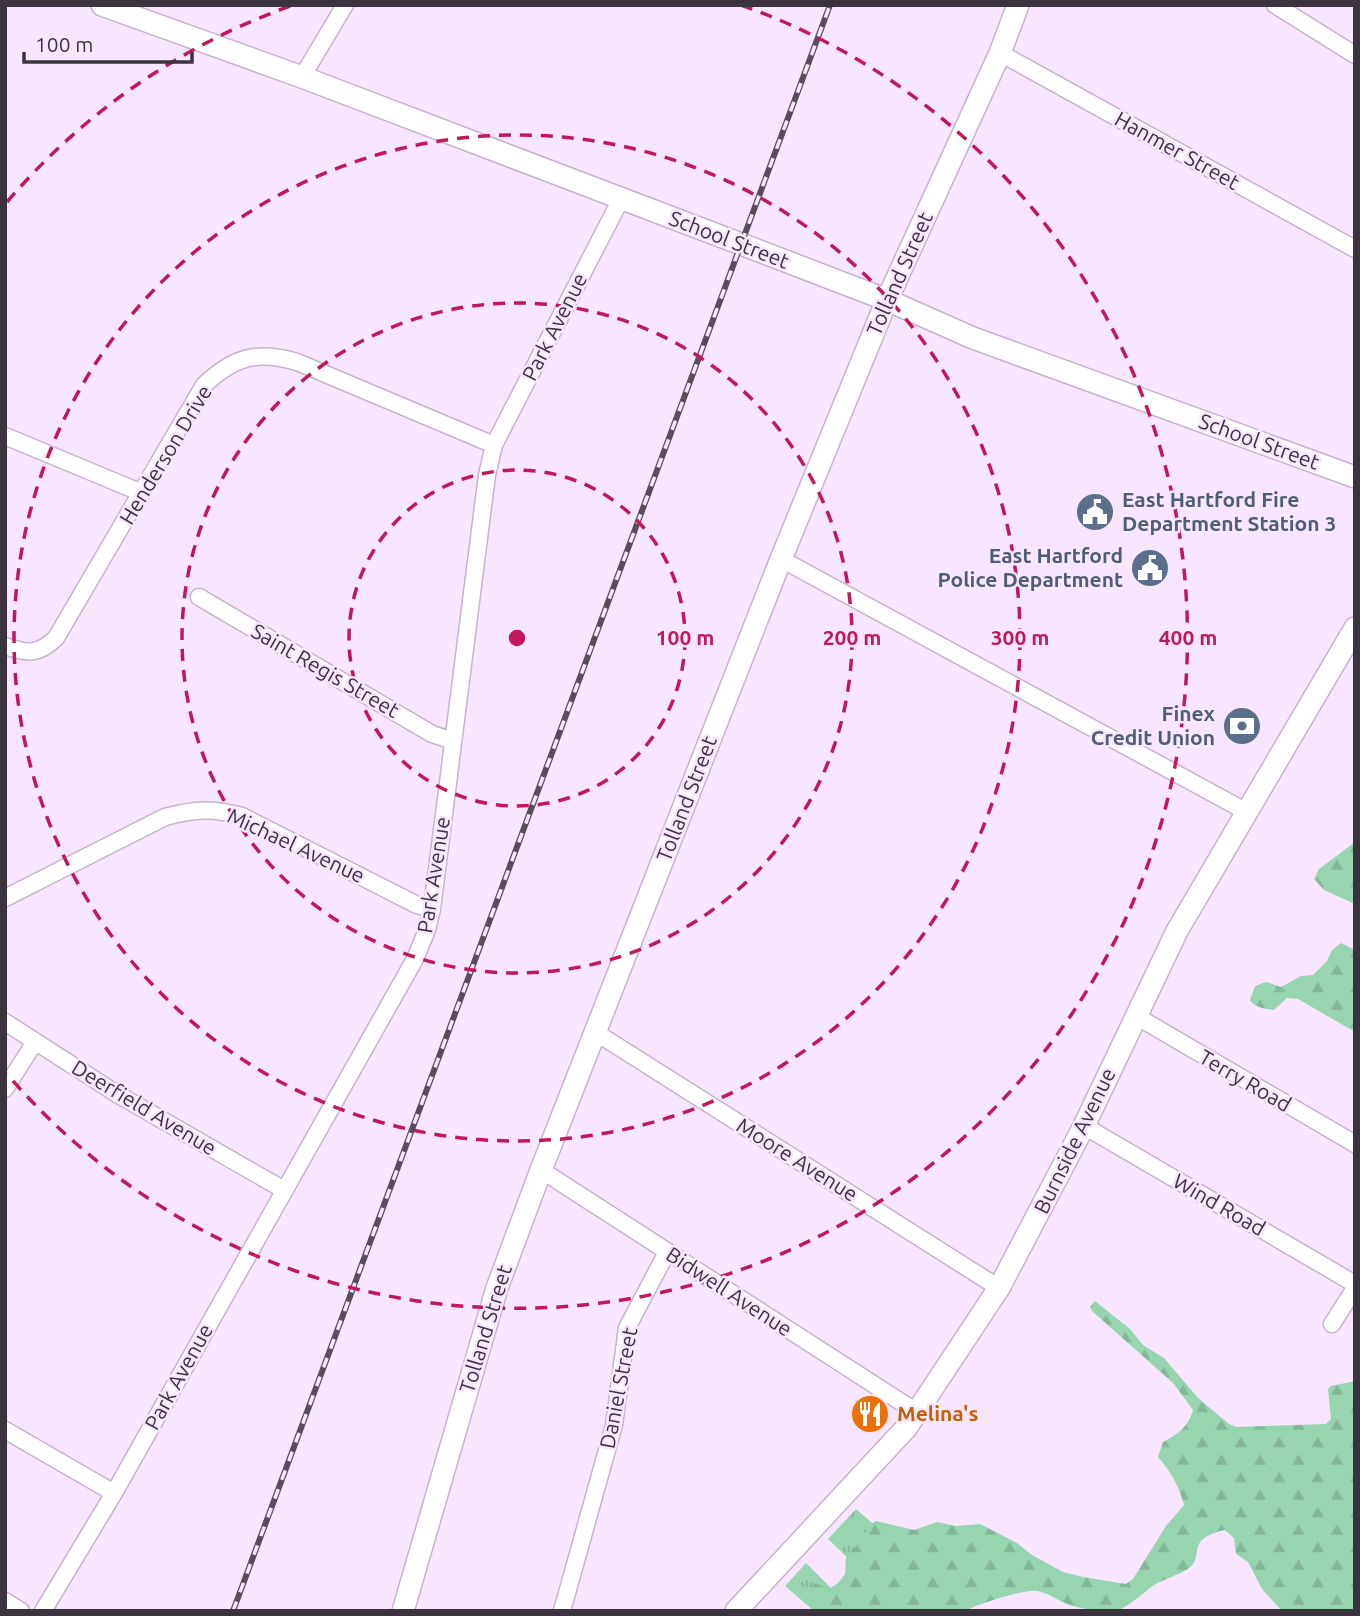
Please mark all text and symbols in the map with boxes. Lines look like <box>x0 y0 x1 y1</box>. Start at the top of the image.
scale bar <box>24 21 192 65</box>
text: 100 m <box>35 32 93 56</box>
street label: Hanmer Street <box>1111 106 1244 194</box>
street label: School Street <box>666 205 793 273</box>
street label: Tolland Street <box>861 208 937 339</box>
street label: Park Avenue <box>517 269 591 384</box>
street label: Henderson Drive <box>114 381 216 528</box>
street label: School Street <box>1196 408 1323 474</box>
place label: East Hartford Fire Department Station 3 <box>1122 487 1336 535</box>
public building icon: East Hartford Fire Department Station 3 <box>1074 491 1116 533</box>
place label: East Hartford Police Department <box>938 543 1123 591</box>
public building icon: East Hartford Police Department <box>1129 547 1171 589</box>
street label: Saint Regis Street <box>247 618 404 722</box>
text: 100 m <box>656 625 714 649</box>
text: 200 m <box>823 625 881 649</box>
text: 300 m <box>991 625 1049 649</box>
text: 400 m <box>1159 625 1217 649</box>
centre of rings <box>505 626 529 650</box>
place label: Finex Credit Union <box>1091 701 1216 749</box>
bank icon: Finex Credit Union <box>1221 705 1263 747</box>
street label: Tolland Street <box>651 732 721 865</box>
street label: Michael Avenue <box>224 803 369 887</box>
street label: Park Avenue <box>412 815 454 935</box>
street label: Terry Road <box>1195 1044 1296 1116</box>
street label: Deerfield Avenue <box>68 1055 221 1160</box>
street label: Burnside Avenue <box>1028 1064 1120 1217</box>
street label: Moore Avenue <box>733 1112 862 1206</box>
street label: Wind Road <box>1169 1168 1270 1240</box>
street label: Bidwell Avenue <box>662 1242 797 1341</box>
street label: Tolland Street <box>454 1262 516 1396</box>
street label: Park Avenue <box>139 1319 217 1434</box>
street label: Daniel Street <box>594 1325 642 1451</box>
restaurant icon: Melina's <box>849 1393 891 1435</box>
place label: Melina's <box>897 1401 979 1425</box>

